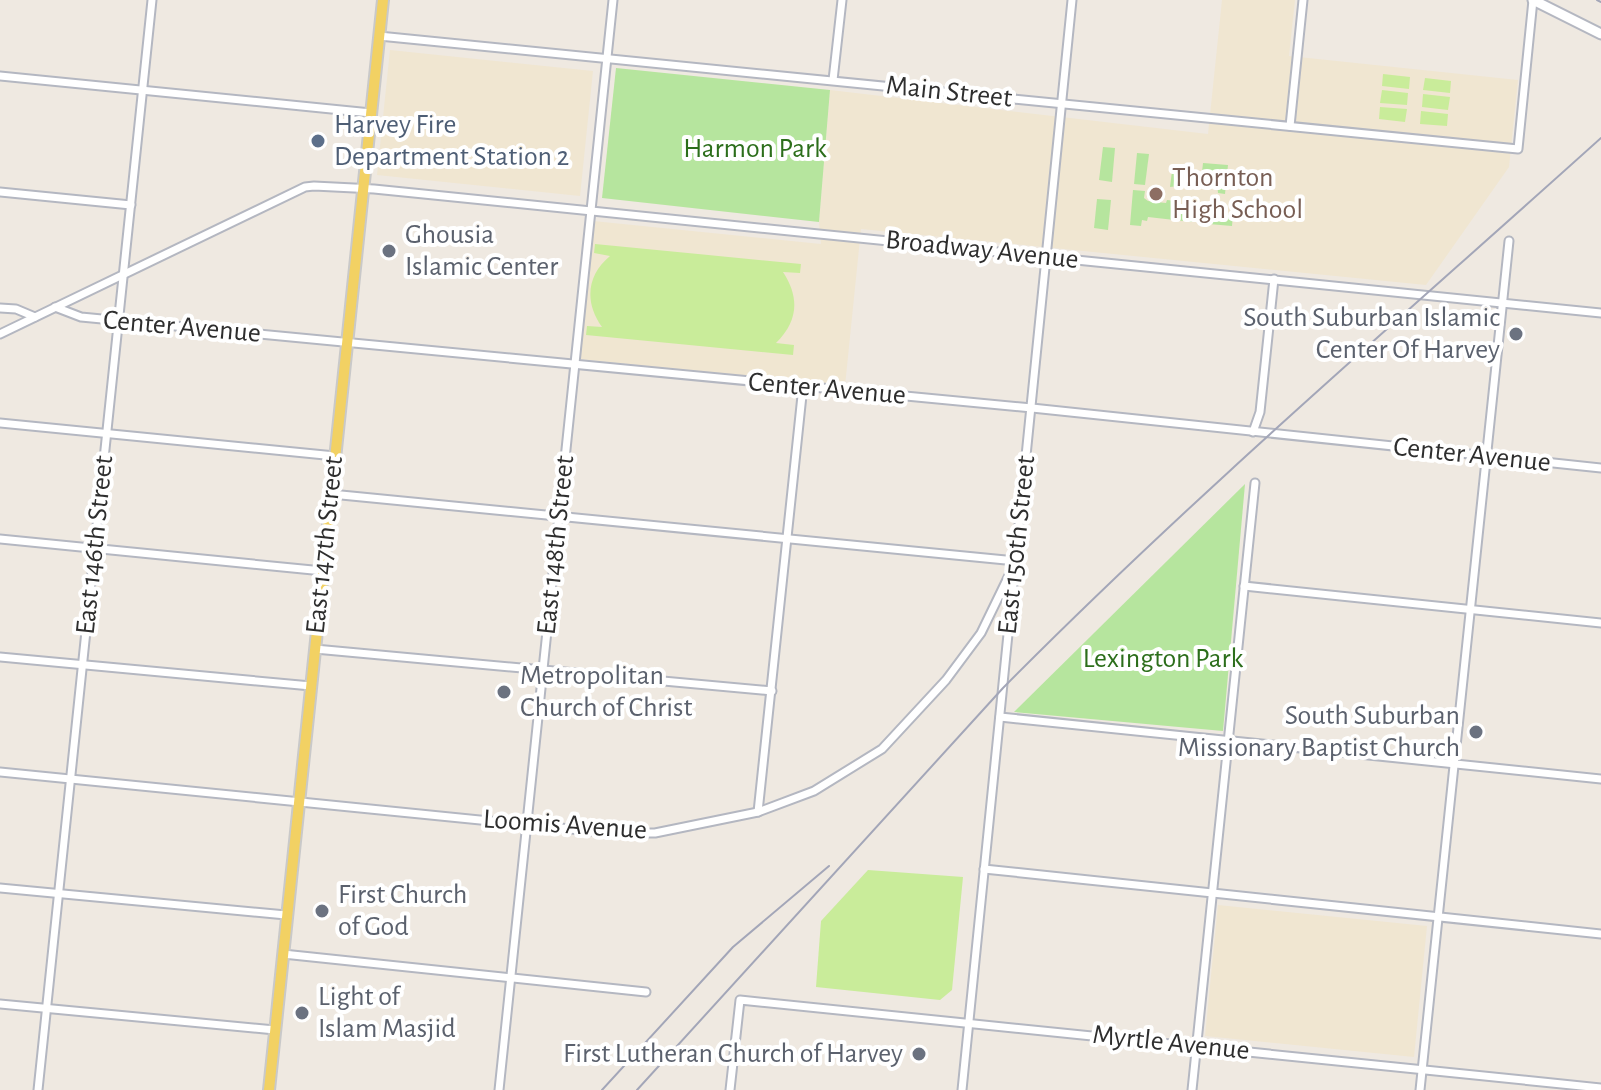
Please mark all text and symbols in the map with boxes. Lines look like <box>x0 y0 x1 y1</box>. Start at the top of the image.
street label: Main Street <box>885 71 1013 113</box>
place label: Harvey Fire Department Station 2 <box>334 111 569 171</box>
marker: Harvey Fire Department Station 2 <box>309 132 327 150</box>
park label: Harmon Park <box>683 135 827 163</box>
place label: Thornton High School <box>1172 164 1303 224</box>
marker: Thornton High School <box>1147 185 1165 203</box>
place label: Ghousia Islamic Center <box>405 221 558 281</box>
street label: Broadway Avenue <box>884 226 1080 274</box>
marker: Ghousia Islamic Center <box>380 242 398 260</box>
place label: South Suburban Islamic Center Of Harvey <box>1243 304 1500 364</box>
street label: Center Avenue <box>102 306 262 348</box>
marker: South Suburban Islamic Center Of Harvey <box>1507 325 1525 343</box>
street label: Center Avenue <box>747 368 907 410</box>
street label: Center Avenue <box>1392 433 1552 477</box>
street label: East 146th Street <box>72 454 118 636</box>
street label: East 148th Street <box>533 454 579 636</box>
street label: East 150th Street <box>994 454 1040 636</box>
street label: East 147th Street <box>302 455 348 635</box>
park label: Lexington Park <box>1083 645 1244 673</box>
place label: Metropolitan Church of Christ <box>520 662 692 722</box>
marker: Metropolitan Church of Christ <box>495 683 513 701</box>
place label: South Suburban Missionary Baptist Church <box>1178 702 1460 762</box>
marker: South Suburban Missionary Baptist Church <box>1467 723 1485 741</box>
street label: Loomis Avenue <box>482 805 648 845</box>
place label: First Church of God <box>338 881 467 941</box>
marker: First Church of God <box>313 902 331 920</box>
place label: Light of Islam Masjid <box>318 983 456 1043</box>
marker: Light of Islam Masjid <box>293 1004 311 1022</box>
street label: Myrtle Avenue <box>1091 1021 1251 1065</box>
place label: First Lutheran Church of Harvey <box>563 1040 903 1068</box>
marker: First Lutheran Church of Harvey <box>910 1045 928 1063</box>

